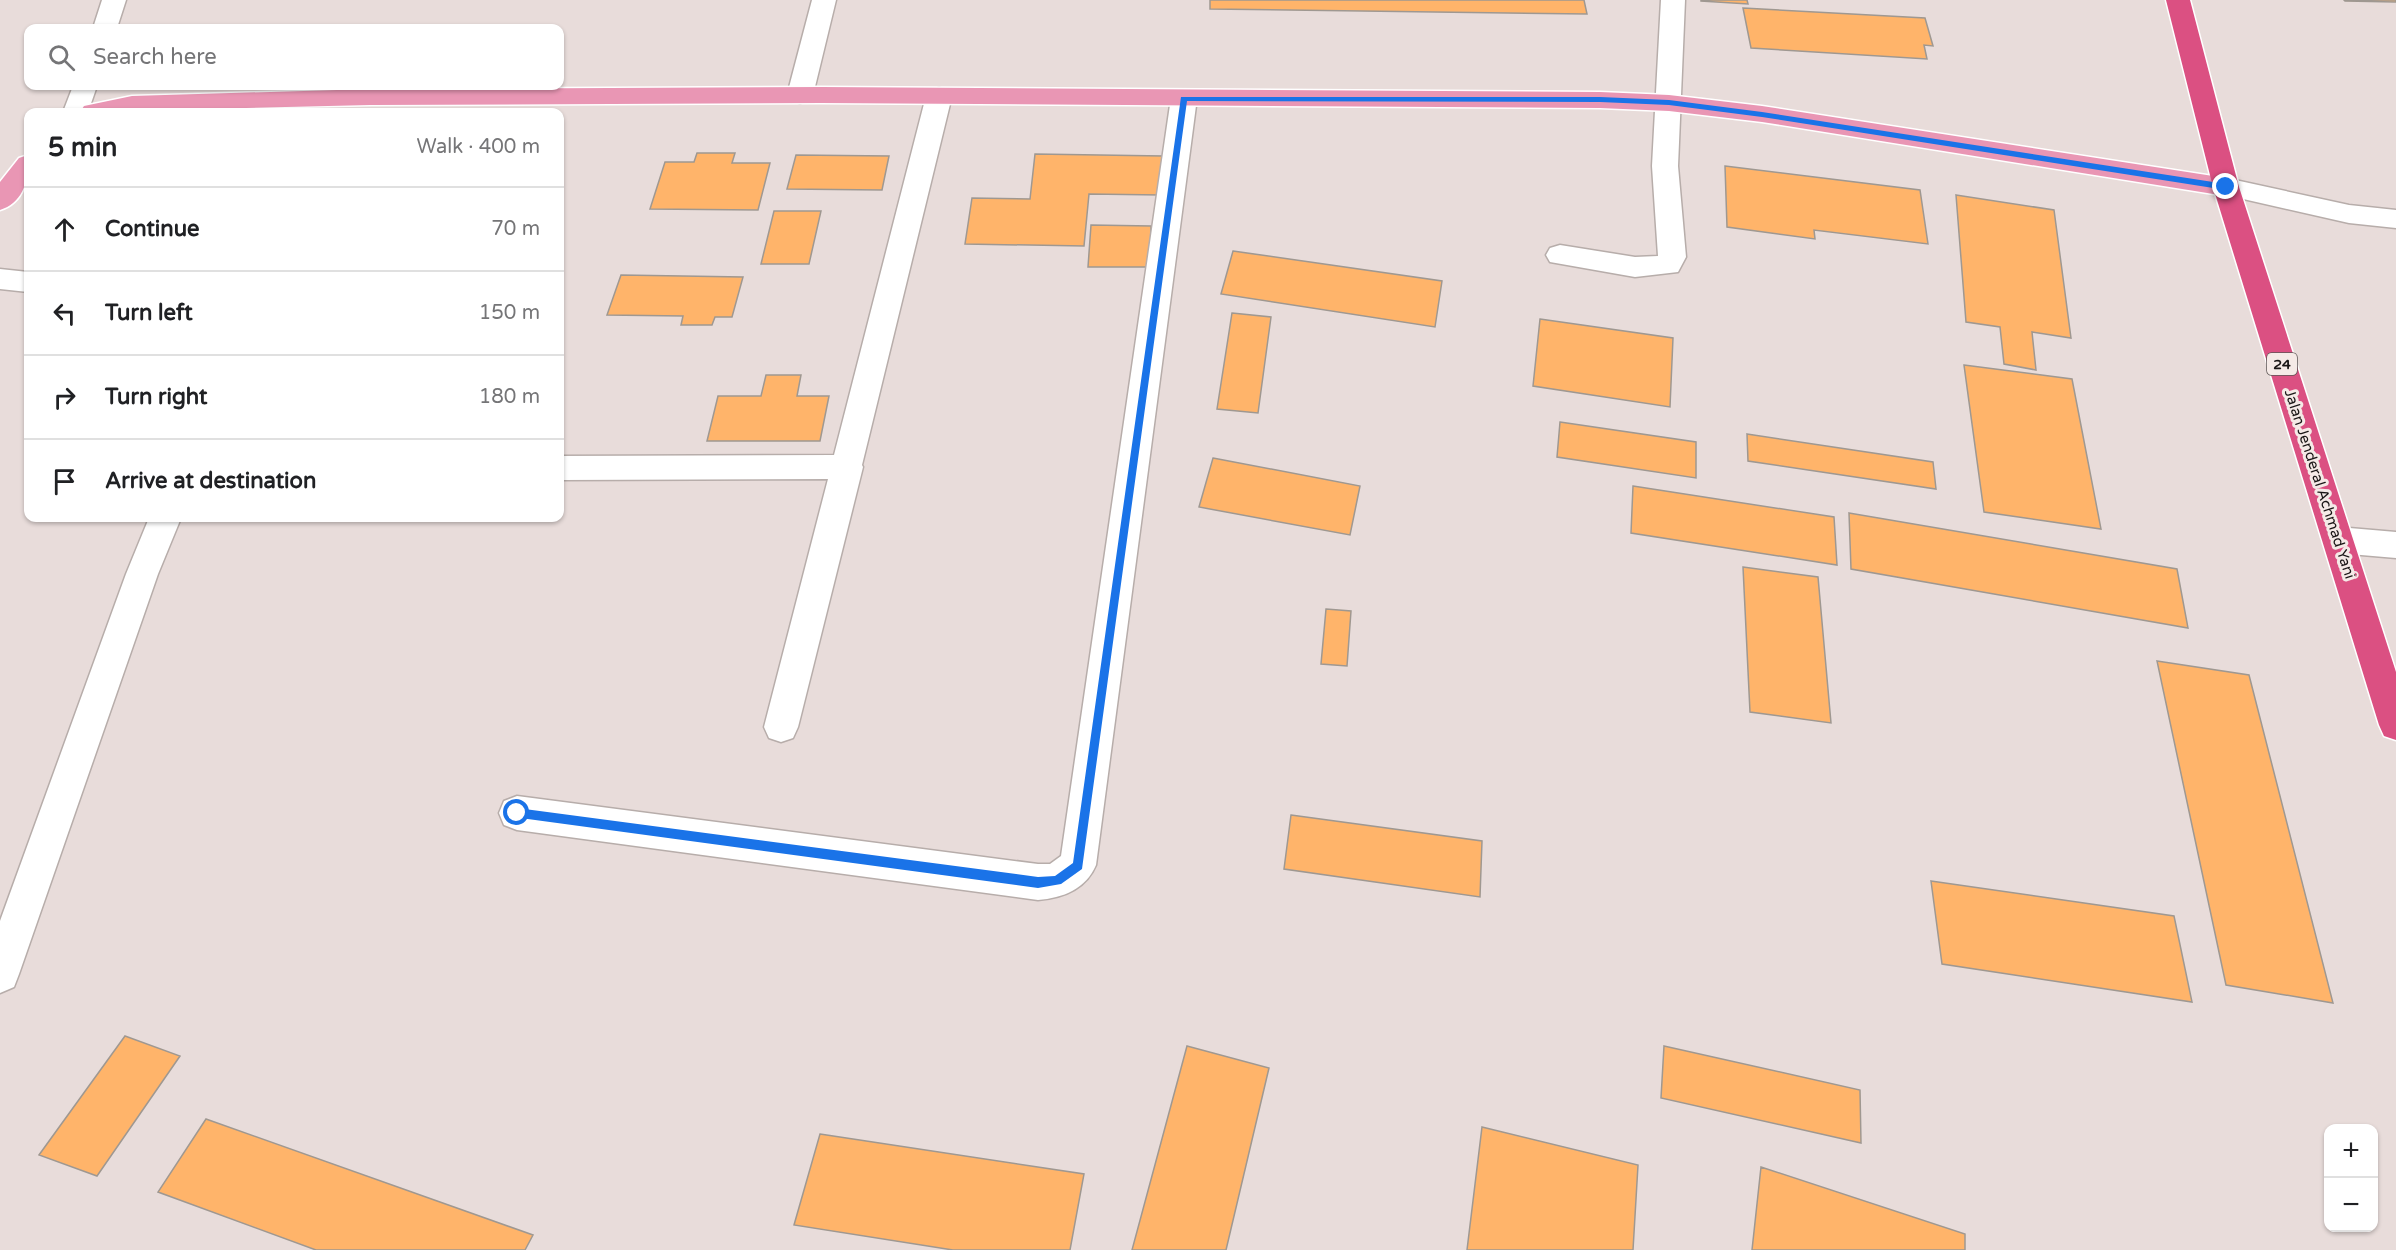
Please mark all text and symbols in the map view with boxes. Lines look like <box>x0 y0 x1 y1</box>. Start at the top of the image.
search box <box>24 24 564 90</box>
icon: search <box>45 41 78 74</box>
text: Search here <box>93 44 217 70</box>
text: 5 min <box>48 132 117 163</box>
text: Walk · 400 m <box>417 135 540 159</box>
route end <box>2212 173 2238 199</box>
icon: ahead <box>48 213 81 246</box>
text: Continue <box>105 216 200 242</box>
text: 70 m <box>491 217 540 241</box>
icon: left <box>48 297 81 330</box>
text: Turn left <box>105 300 193 326</box>
text: 150 m <box>479 301 540 325</box>
road number: 24 <box>2267 353 2297 375</box>
icon: right <box>48 381 81 414</box>
text: Turn right <box>105 384 207 410</box>
text: 180 m <box>479 385 540 409</box>
street label: Jalan Jenderal Achmad Yani <box>2281 387 2359 581</box>
icon: arrive <box>48 465 81 498</box>
text: Arrive at destination <box>105 468 316 494</box>
route start <box>503 799 529 825</box>
map controls <box>2324 1124 2378 1232</box>
button: + <box>2324 1124 2378 1178</box>
button: − <box>2324 1178 2378 1232</box>

